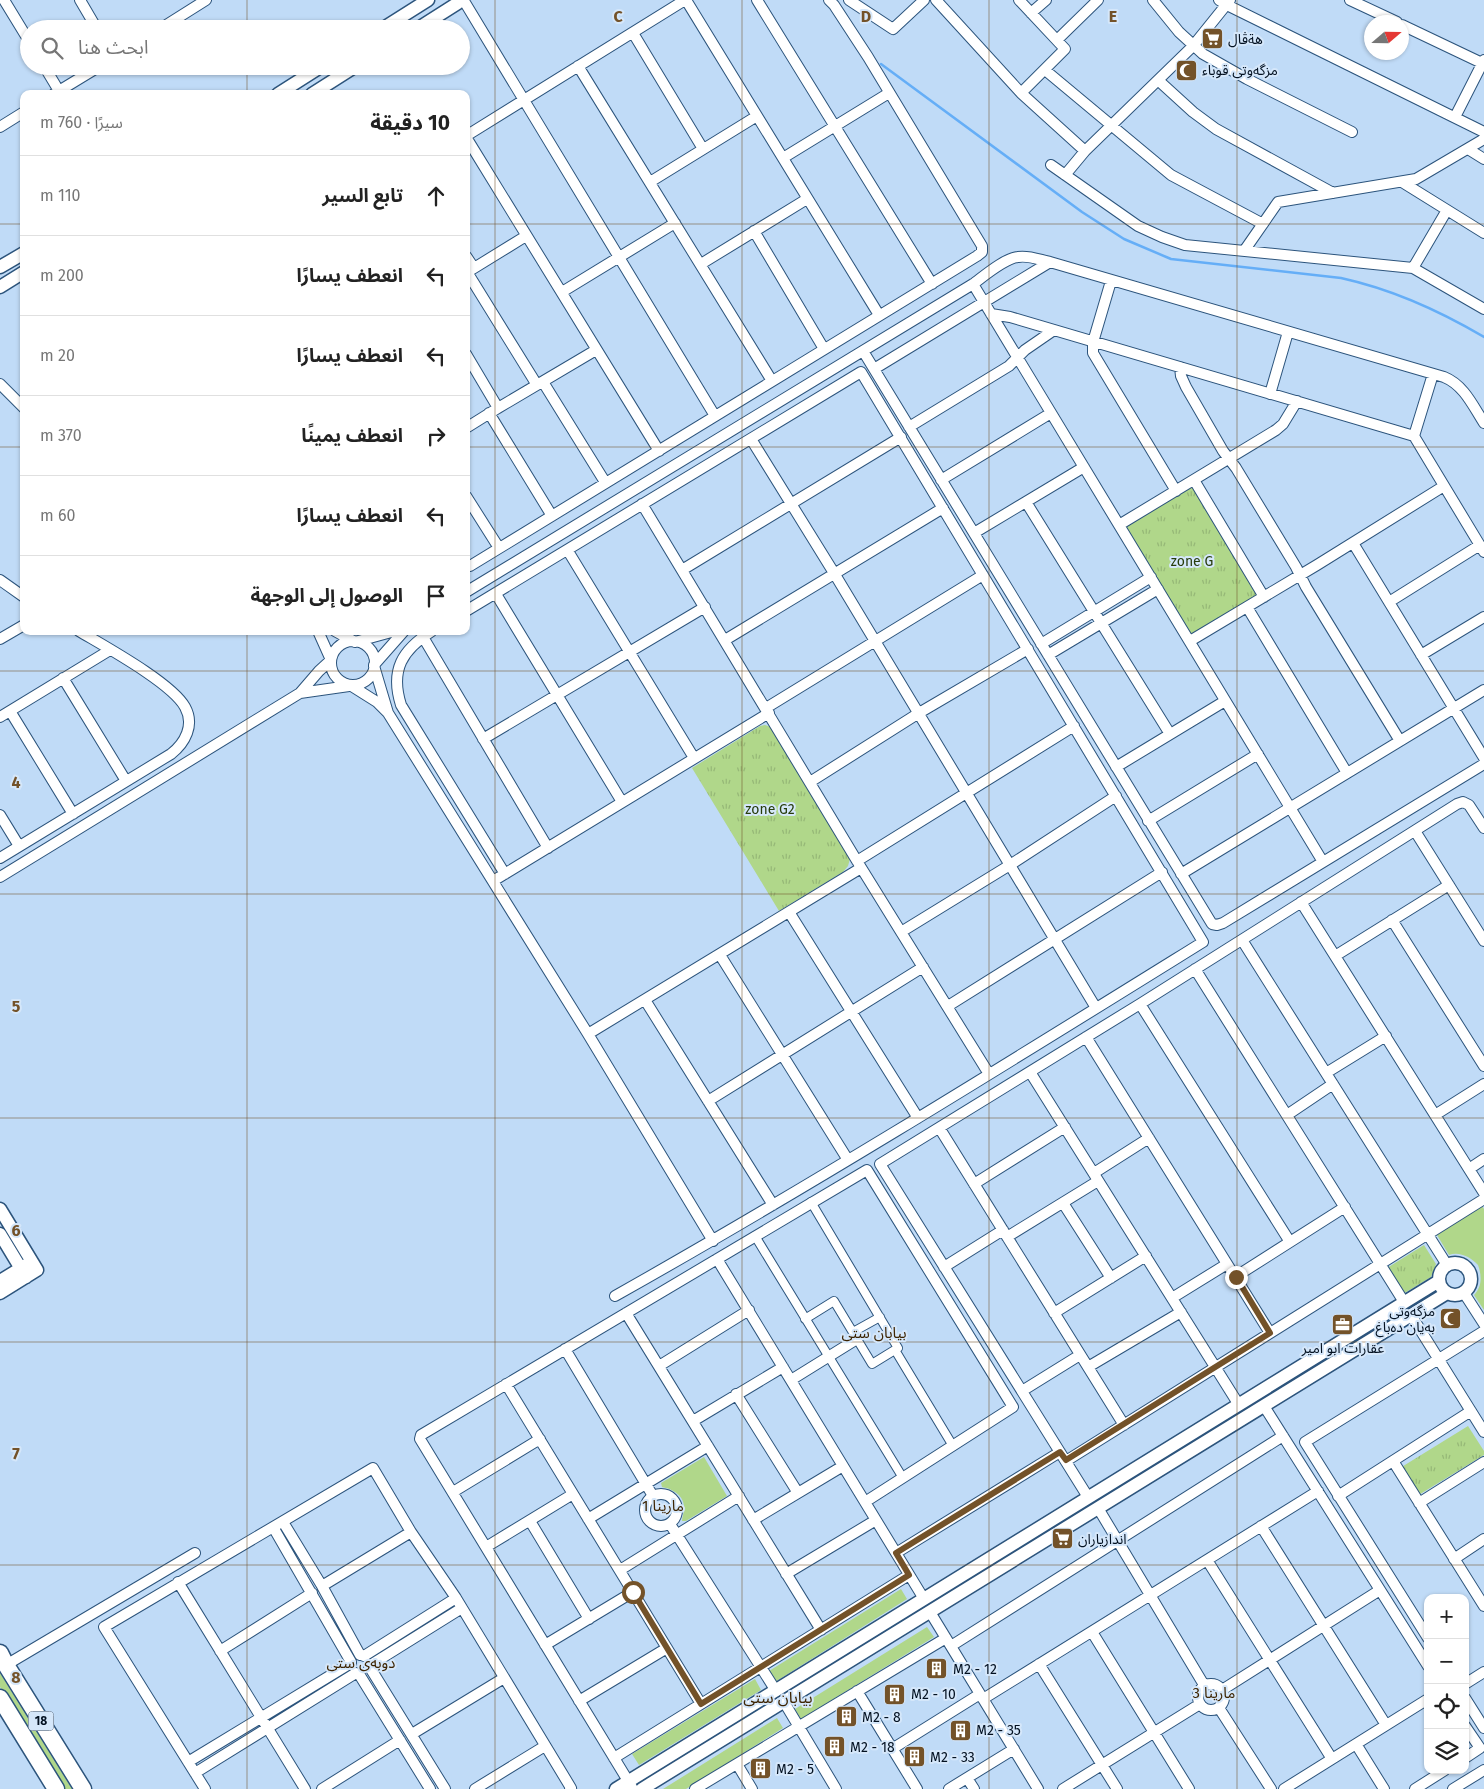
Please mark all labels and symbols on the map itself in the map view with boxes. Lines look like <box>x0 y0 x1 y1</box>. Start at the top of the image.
text: C <box>613 7 623 26</box>
text: D <box>861 7 871 26</box>
text: E <box>1109 7 1117 26</box>
north arrow <box>1364 15 1409 60</box>
supermarket icon: هةڤال <box>1200 27 1224 51</box>
place label: هةڤال <box>1228 31 1263 48</box>
mosque icon: مزگەوتی قوباء <box>1174 58 1198 82</box>
place label: مزگەوتی قوباء <box>1202 62 1278 79</box>
park label: zone G <box>1171 553 1213 570</box>
text: 4 <box>11 773 21 792</box>
park label: zone G2 <box>745 801 795 818</box>
text: 5 <box>12 997 21 1016</box>
text: 6 <box>11 1221 21 1240</box>
route end <box>1225 1266 1248 1289</box>
place label: مزگەوتی بەیان دەباغ <box>1376 1303 1435 1338</box>
mosque icon: مزگەوتی بەیان دەباغ <box>1439 1307 1463 1331</box>
office icon: عقارات ابو امير <box>1331 1313 1355 1337</box>
district label: بیابان ستی <box>841 1324 907 1342</box>
place label: عقارات ابو امير <box>1301 1340 1384 1357</box>
text: 7 <box>12 1444 20 1463</box>
district label: مارینا 1 <box>642 1497 684 1515</box>
supermarket icon: اندازياران <box>1050 1527 1074 1551</box>
place label: اندازياران <box>1078 1531 1127 1548</box>
route start <box>622 1581 645 1604</box>
district label: دوبه‌ی ستی <box>327 1654 395 1672</box>
building icon: M2 - 12 <box>925 1657 949 1681</box>
place label: M2 - 12 <box>953 1661 997 1678</box>
text: 8 <box>11 1668 21 1687</box>
building icon: M2 - 10 <box>883 1682 907 1706</box>
district label: مارینا 3 <box>1193 1684 1235 1702</box>
place label: M2 - 10 <box>911 1686 956 1703</box>
district label: بیابان ستی <box>743 1688 813 1707</box>
building icon: M2 - 8 <box>834 1705 858 1729</box>
place label: M2 - 8 <box>862 1709 901 1726</box>
road number: 18 <box>28 1712 54 1730</box>
building icon: M2 - 35 <box>948 1718 972 1742</box>
place label: M2 - 35 <box>976 1722 1021 1739</box>
building icon: M2 - 18 <box>822 1735 846 1759</box>
place label: M2 - 18 <box>850 1739 895 1756</box>
building icon: M2 - 33 <box>902 1745 926 1769</box>
place label: M2 - 33 <box>930 1749 975 1766</box>
building icon: M2 - 5 <box>748 1757 772 1781</box>
place label: M2 - 5 <box>776 1761 814 1778</box>

